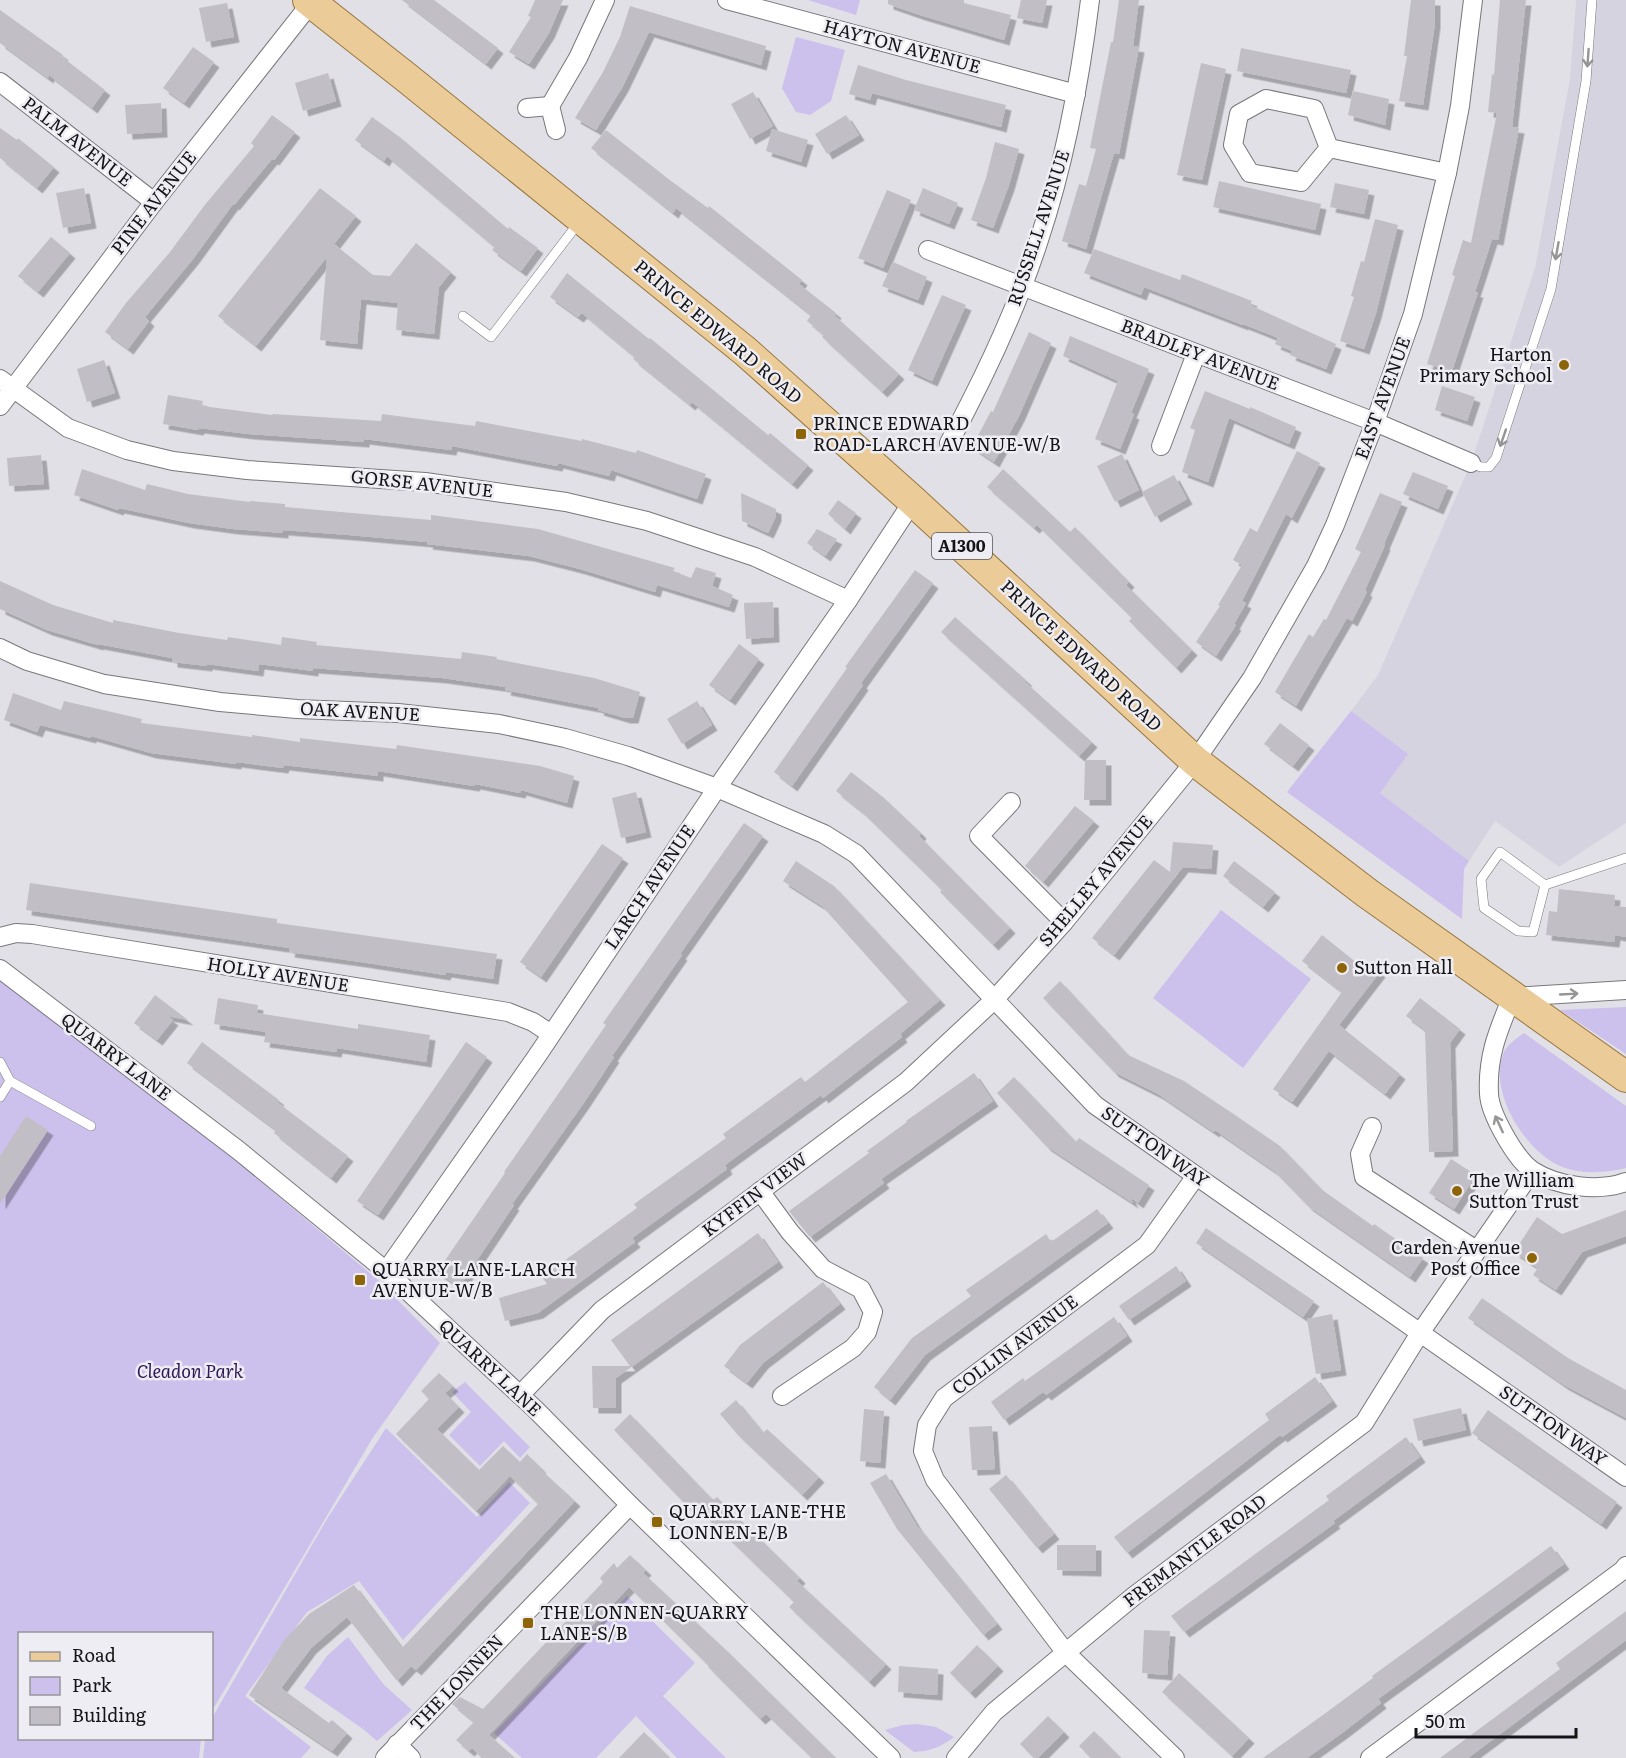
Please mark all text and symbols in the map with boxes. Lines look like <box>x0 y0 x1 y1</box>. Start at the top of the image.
street label: HAYTON AVENUE <box>821 12 984 80</box>
one-way arrow <box>1582 48 1593 68</box>
street label: PALM AVENUE <box>17 89 139 192</box>
street label: PINE AVENUE <box>104 144 202 260</box>
street label: RUSSELL AVENUE <box>1000 146 1076 309</box>
one-way arrow <box>1552 240 1563 260</box>
street label: PRINCE EDWARD ROAD <box>629 252 809 409</box>
street label: BRADLEY AVENUE <box>1117 311 1284 396</box>
street label: EAST AVENUE <box>1347 332 1416 463</box>
place label: Harton Primary School <box>1419 340 1552 388</box>
marker: Harton Primary School <box>1557 358 1571 372</box>
place label: PRINCE EDWARD ROAD-LARCH AVENUE-W/B <box>813 409 1061 457</box>
marker: PRINCE EDWARD ROAD-LARCH AVENUE-W/B <box>794 427 808 441</box>
one-way arrow <box>1496 428 1507 447</box>
street label: GORSE AVENUE <box>350 462 495 503</box>
road number: A1300 <box>932 533 992 559</box>
street label: PRINCE EDWARD ROAD <box>995 573 1169 737</box>
street label: OAK AVENUE <box>299 694 421 727</box>
street label: SHELLEY AVENUE <box>1031 808 1158 952</box>
street label: LARCH AVENUE <box>597 818 701 954</box>
street label: HOLLY AVENUE <box>205 949 351 998</box>
place label: Sutton Hall <box>1354 953 1453 980</box>
marker: Sutton Hall <box>1335 961 1349 975</box>
one-way arrow <box>1558 988 1578 999</box>
street label: QUARRY LANE <box>56 1005 178 1106</box>
street label: SUTTON WAY <box>1097 1099 1215 1193</box>
one-way arrow <box>1492 1115 1504 1133</box>
street label: KYFFIN VIEW <box>696 1145 813 1243</box>
place label: The William Sutton Trust <box>1469 1166 1580 1214</box>
marker: The William Sutton Trust <box>1450 1184 1464 1198</box>
place label: Carden Avenue Post Office <box>1391 1233 1520 1281</box>
marker: Carden Avenue Post Office <box>1525 1251 1539 1265</box>
place label: QUARRY LANE-LARCH AVENUE-W/B <box>372 1255 575 1303</box>
marker: QUARRY LANE-LARCH AVENUE-W/B <box>353 1273 367 1287</box>
street label: COLLIN AVENUE <box>945 1287 1083 1400</box>
street label: QUARRY LANE <box>433 1312 549 1422</box>
park label: Cleadon Park <box>137 1357 243 1384</box>
street label: SUTTON WAY <box>1495 1378 1613 1472</box>
street label: FREMANTLE ROAD <box>1117 1487 1272 1613</box>
place label: QUARRY LANE-THE LONNEN-E/B <box>669 1497 846 1545</box>
marker: QUARRY LANE-THE LONNEN-E/B <box>650 1515 664 1529</box>
place label: THE LONNEN-QUARRY LANE-S/B <box>540 1598 749 1646</box>
marker: THE LONNEN-QUARRY LANE-S/B <box>521 1616 535 1630</box>
street label: THE LONNEN <box>403 1628 509 1736</box>
legend <box>18 1632 213 1740</box>
text: Road <box>72 1641 116 1668</box>
text: Park <box>72 1671 113 1698</box>
text: Building <box>72 1701 147 1728</box>
scale bar <box>1416 1701 1576 1739</box>
text: 50 m <box>1425 1707 1466 1734</box>

